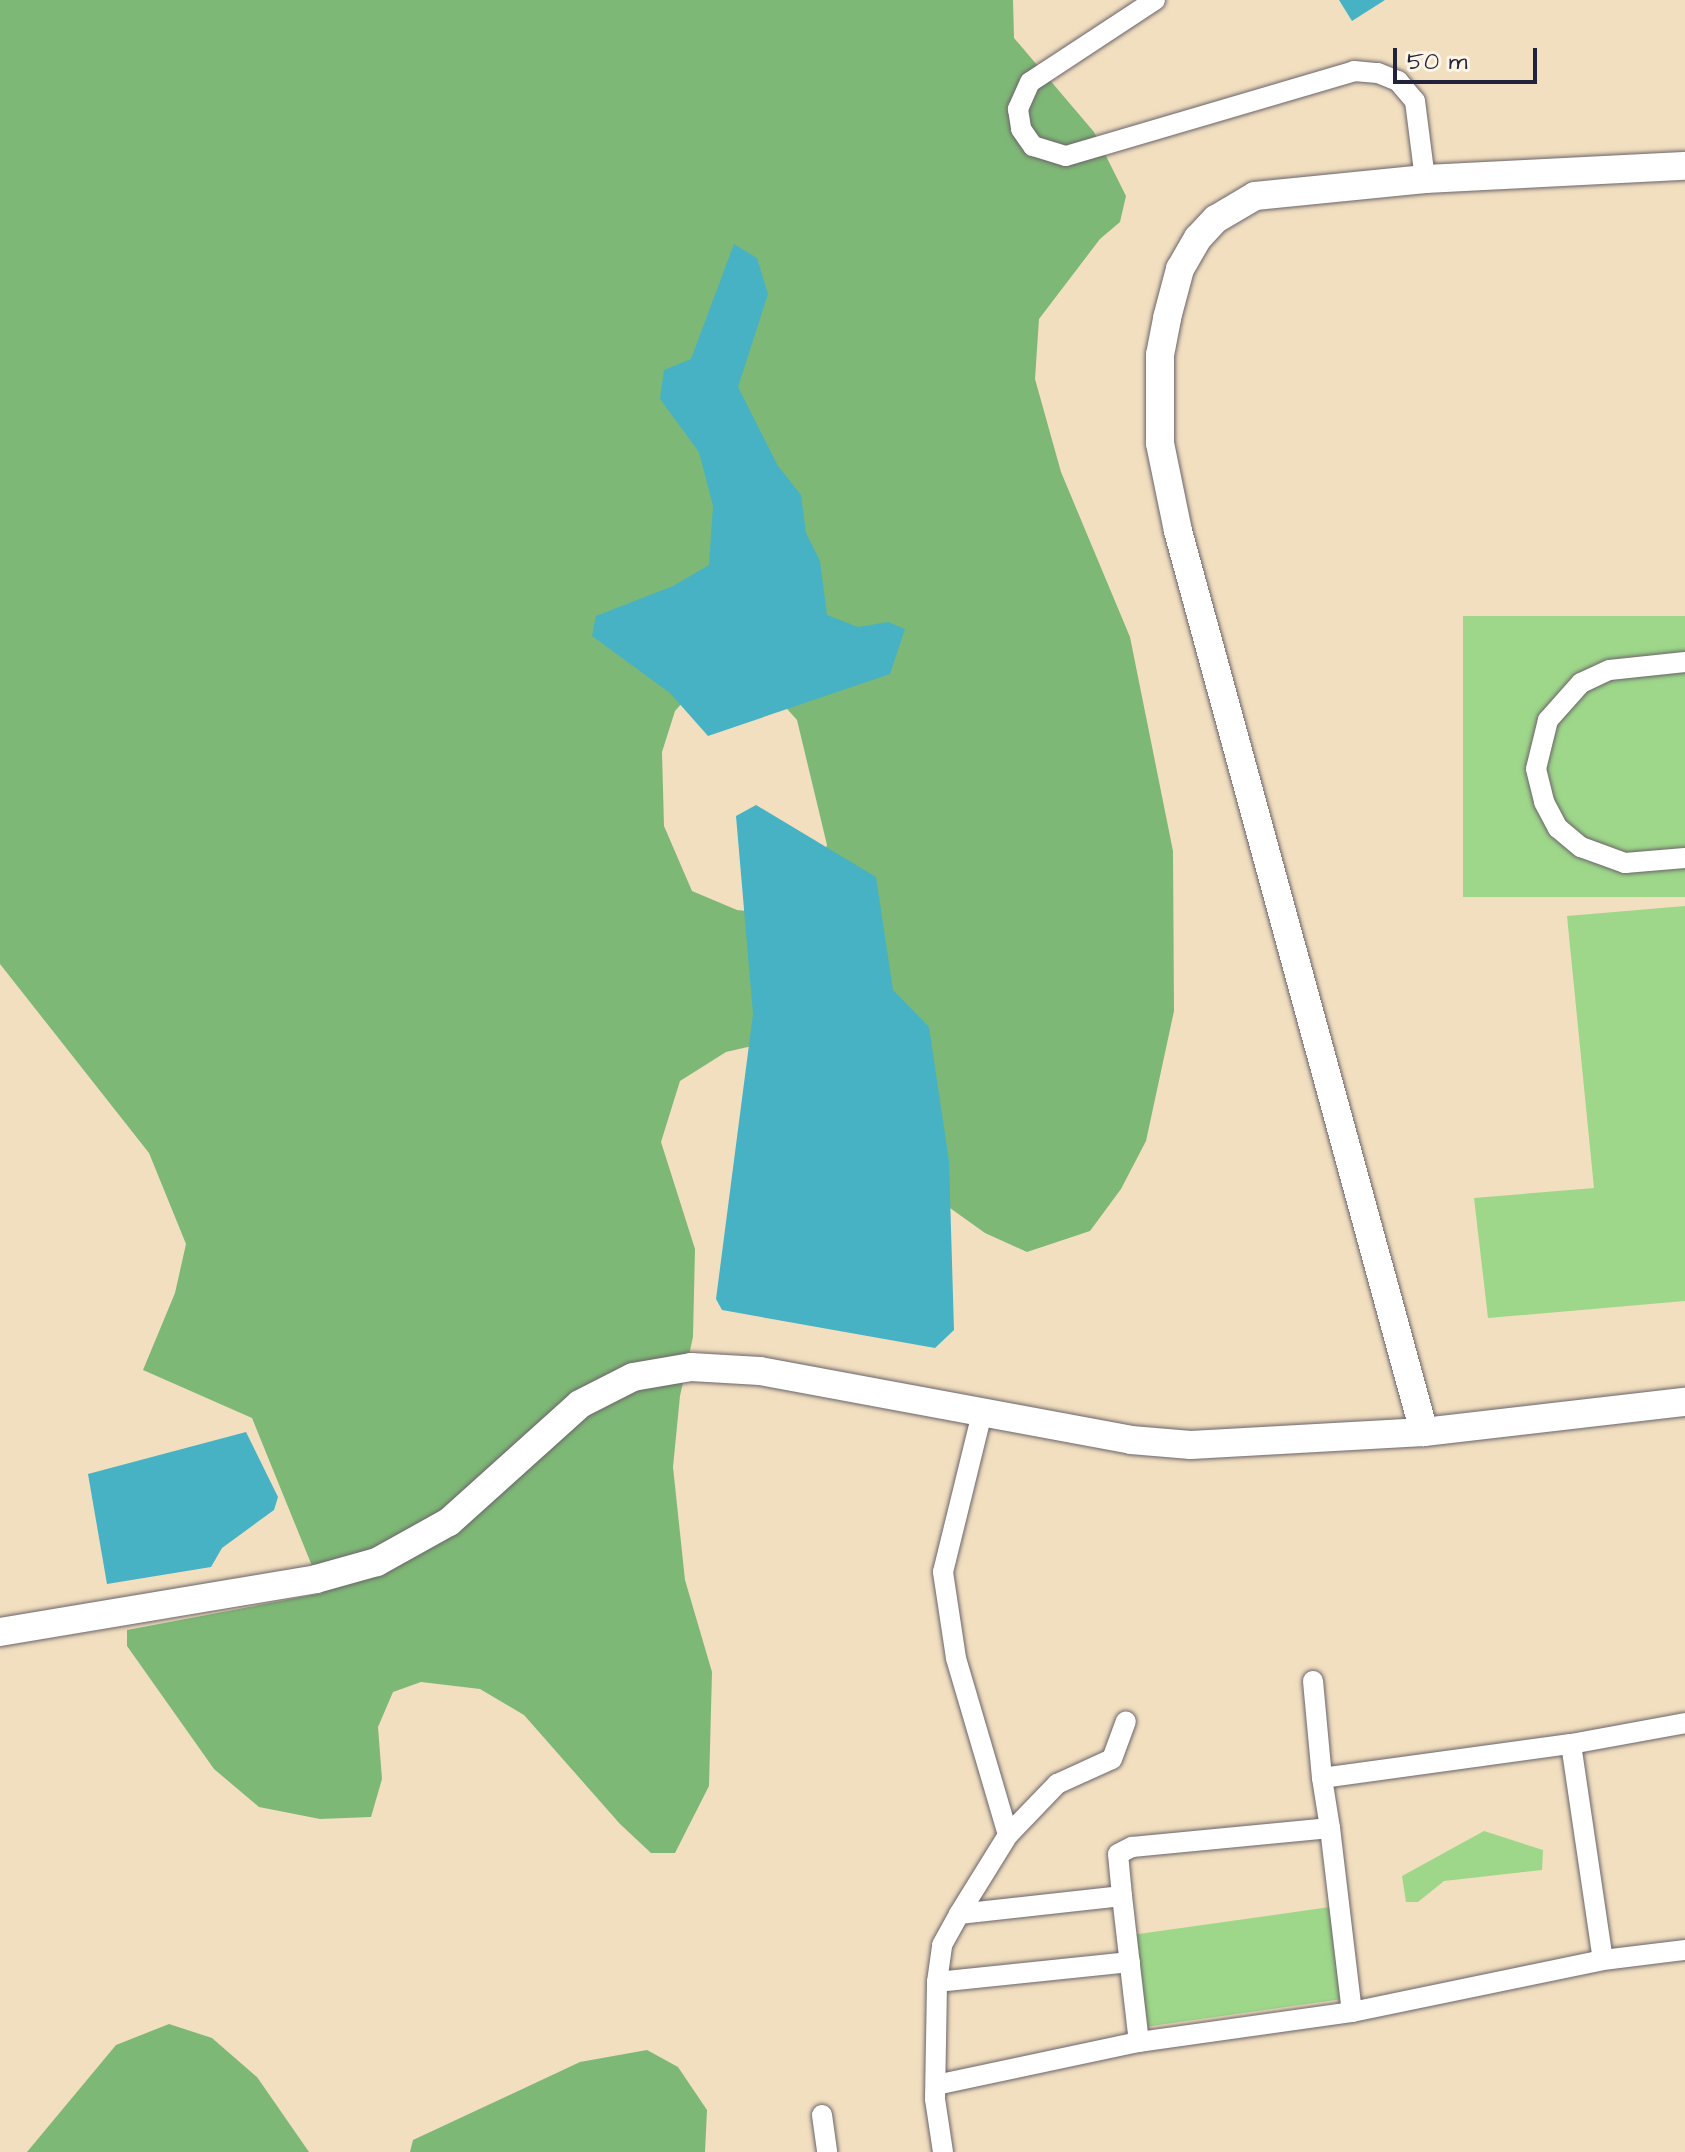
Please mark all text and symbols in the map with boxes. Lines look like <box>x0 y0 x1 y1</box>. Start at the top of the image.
scale bar <box>1397 32 1541 82</box>
text: 50 m <box>1407 45 1467 79</box>

